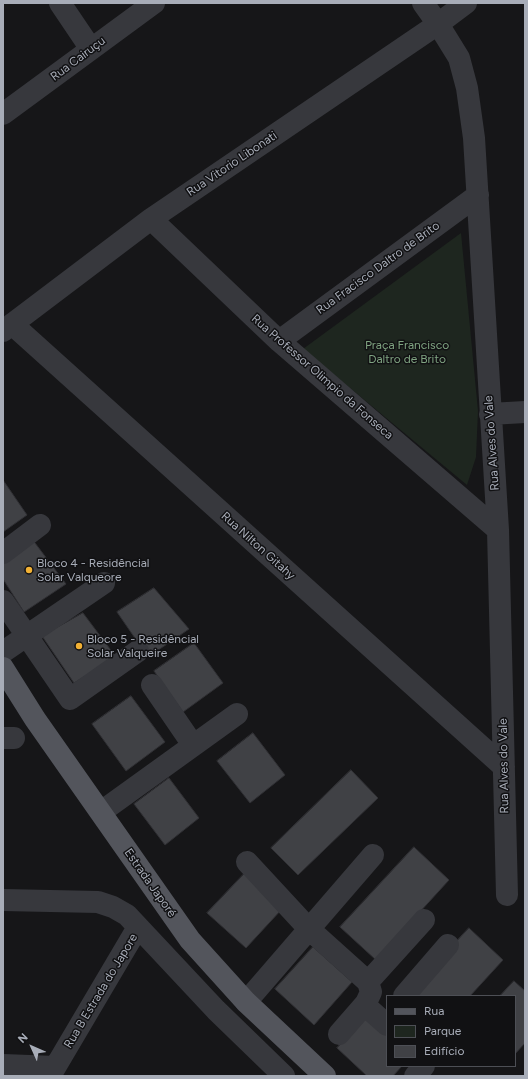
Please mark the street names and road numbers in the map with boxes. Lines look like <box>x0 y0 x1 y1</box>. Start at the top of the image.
street label: Rua Cairuçu <box>48 34 108 84</box>
street label: Rua Vitorio Libonati <box>184 128 280 200</box>
street label: Rua Fracisco Daltro de Brito <box>314 218 442 318</box>
street label: Rua Professor Olimpio da Fonseca <box>248 312 396 442</box>
street label: Rua Alves do Vale <box>481 395 503 491</box>
street label: Rua Nilton Gitahy <box>218 509 298 583</box>
street label: Rua Alves do Vale <box>496 718 512 814</box>
street label: Estrada Japoré <box>121 846 179 920</box>
street label: Rua B Estrada do Japore <box>61 931 141 1051</box>

